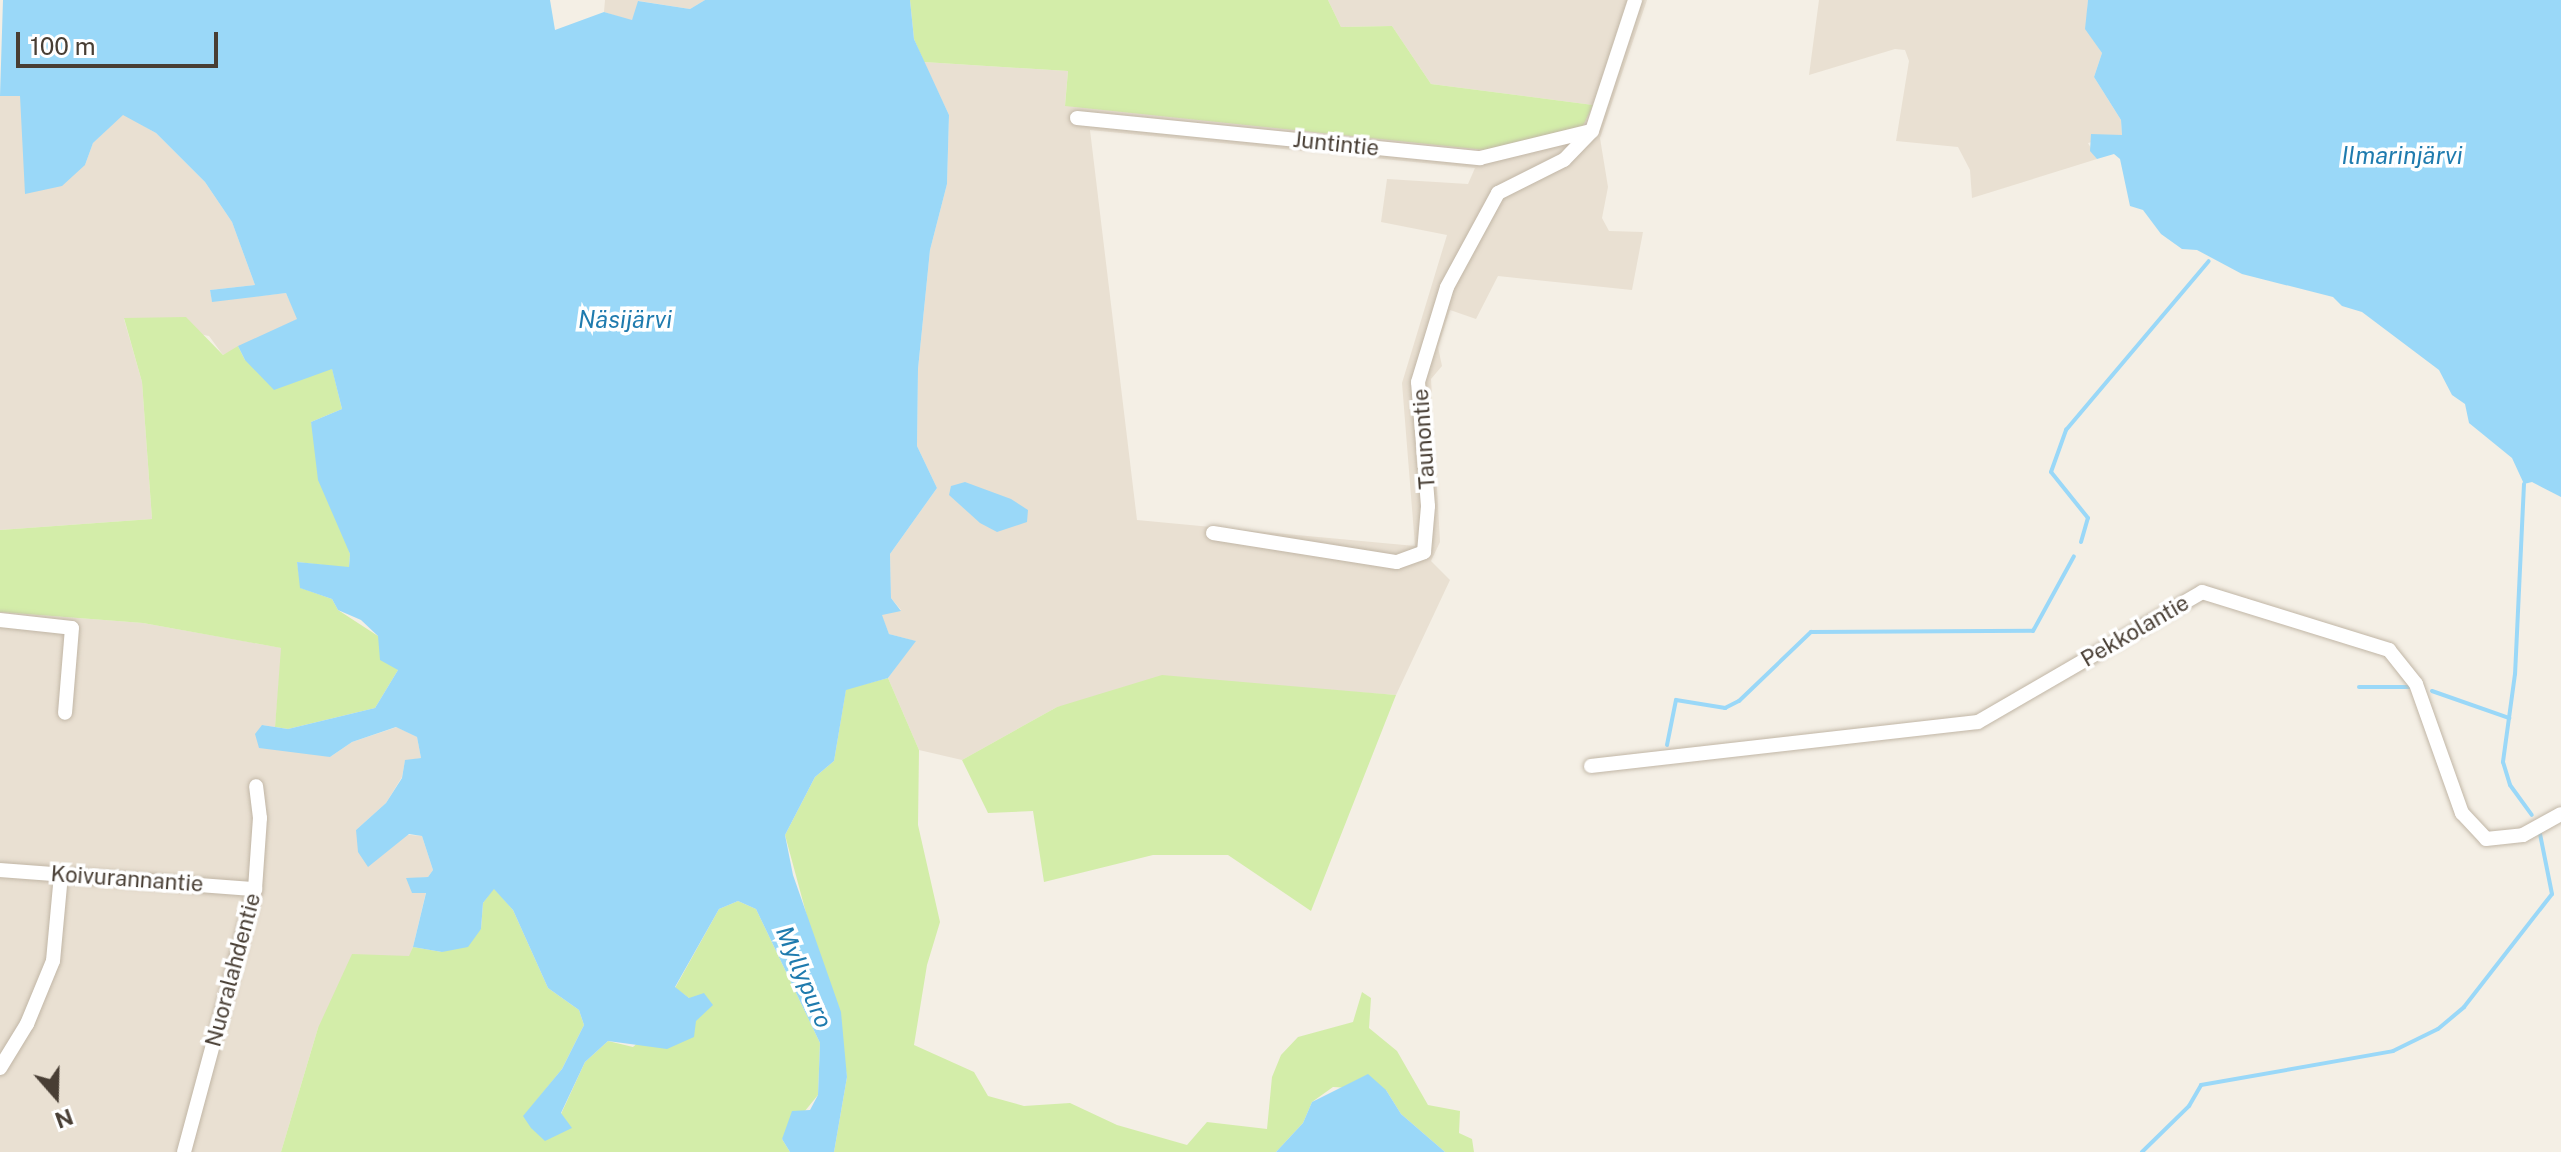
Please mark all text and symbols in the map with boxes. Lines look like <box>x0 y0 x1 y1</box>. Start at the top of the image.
scale bar <box>20 16 222 66</box>
text: 100 m <box>30 32 96 60</box>
street label: Juntintie <box>1292 126 1380 162</box>
water label: Ilmarinjärvi <box>2341 142 2463 170</box>
water label: Näsijärvi <box>578 306 672 334</box>
street label: Taunontie <box>1407 388 1441 490</box>
street label: Pekkolantie <box>2076 589 2194 673</box>
street label: Koivurannantie <box>50 861 204 897</box>
street label: Nuoralahdentie <box>200 890 266 1050</box>
water label: Myllypuro <box>770 922 838 1032</box>
north arrow <box>16 1056 96 1136</box>
text: N <box>52 1103 77 1134</box>

